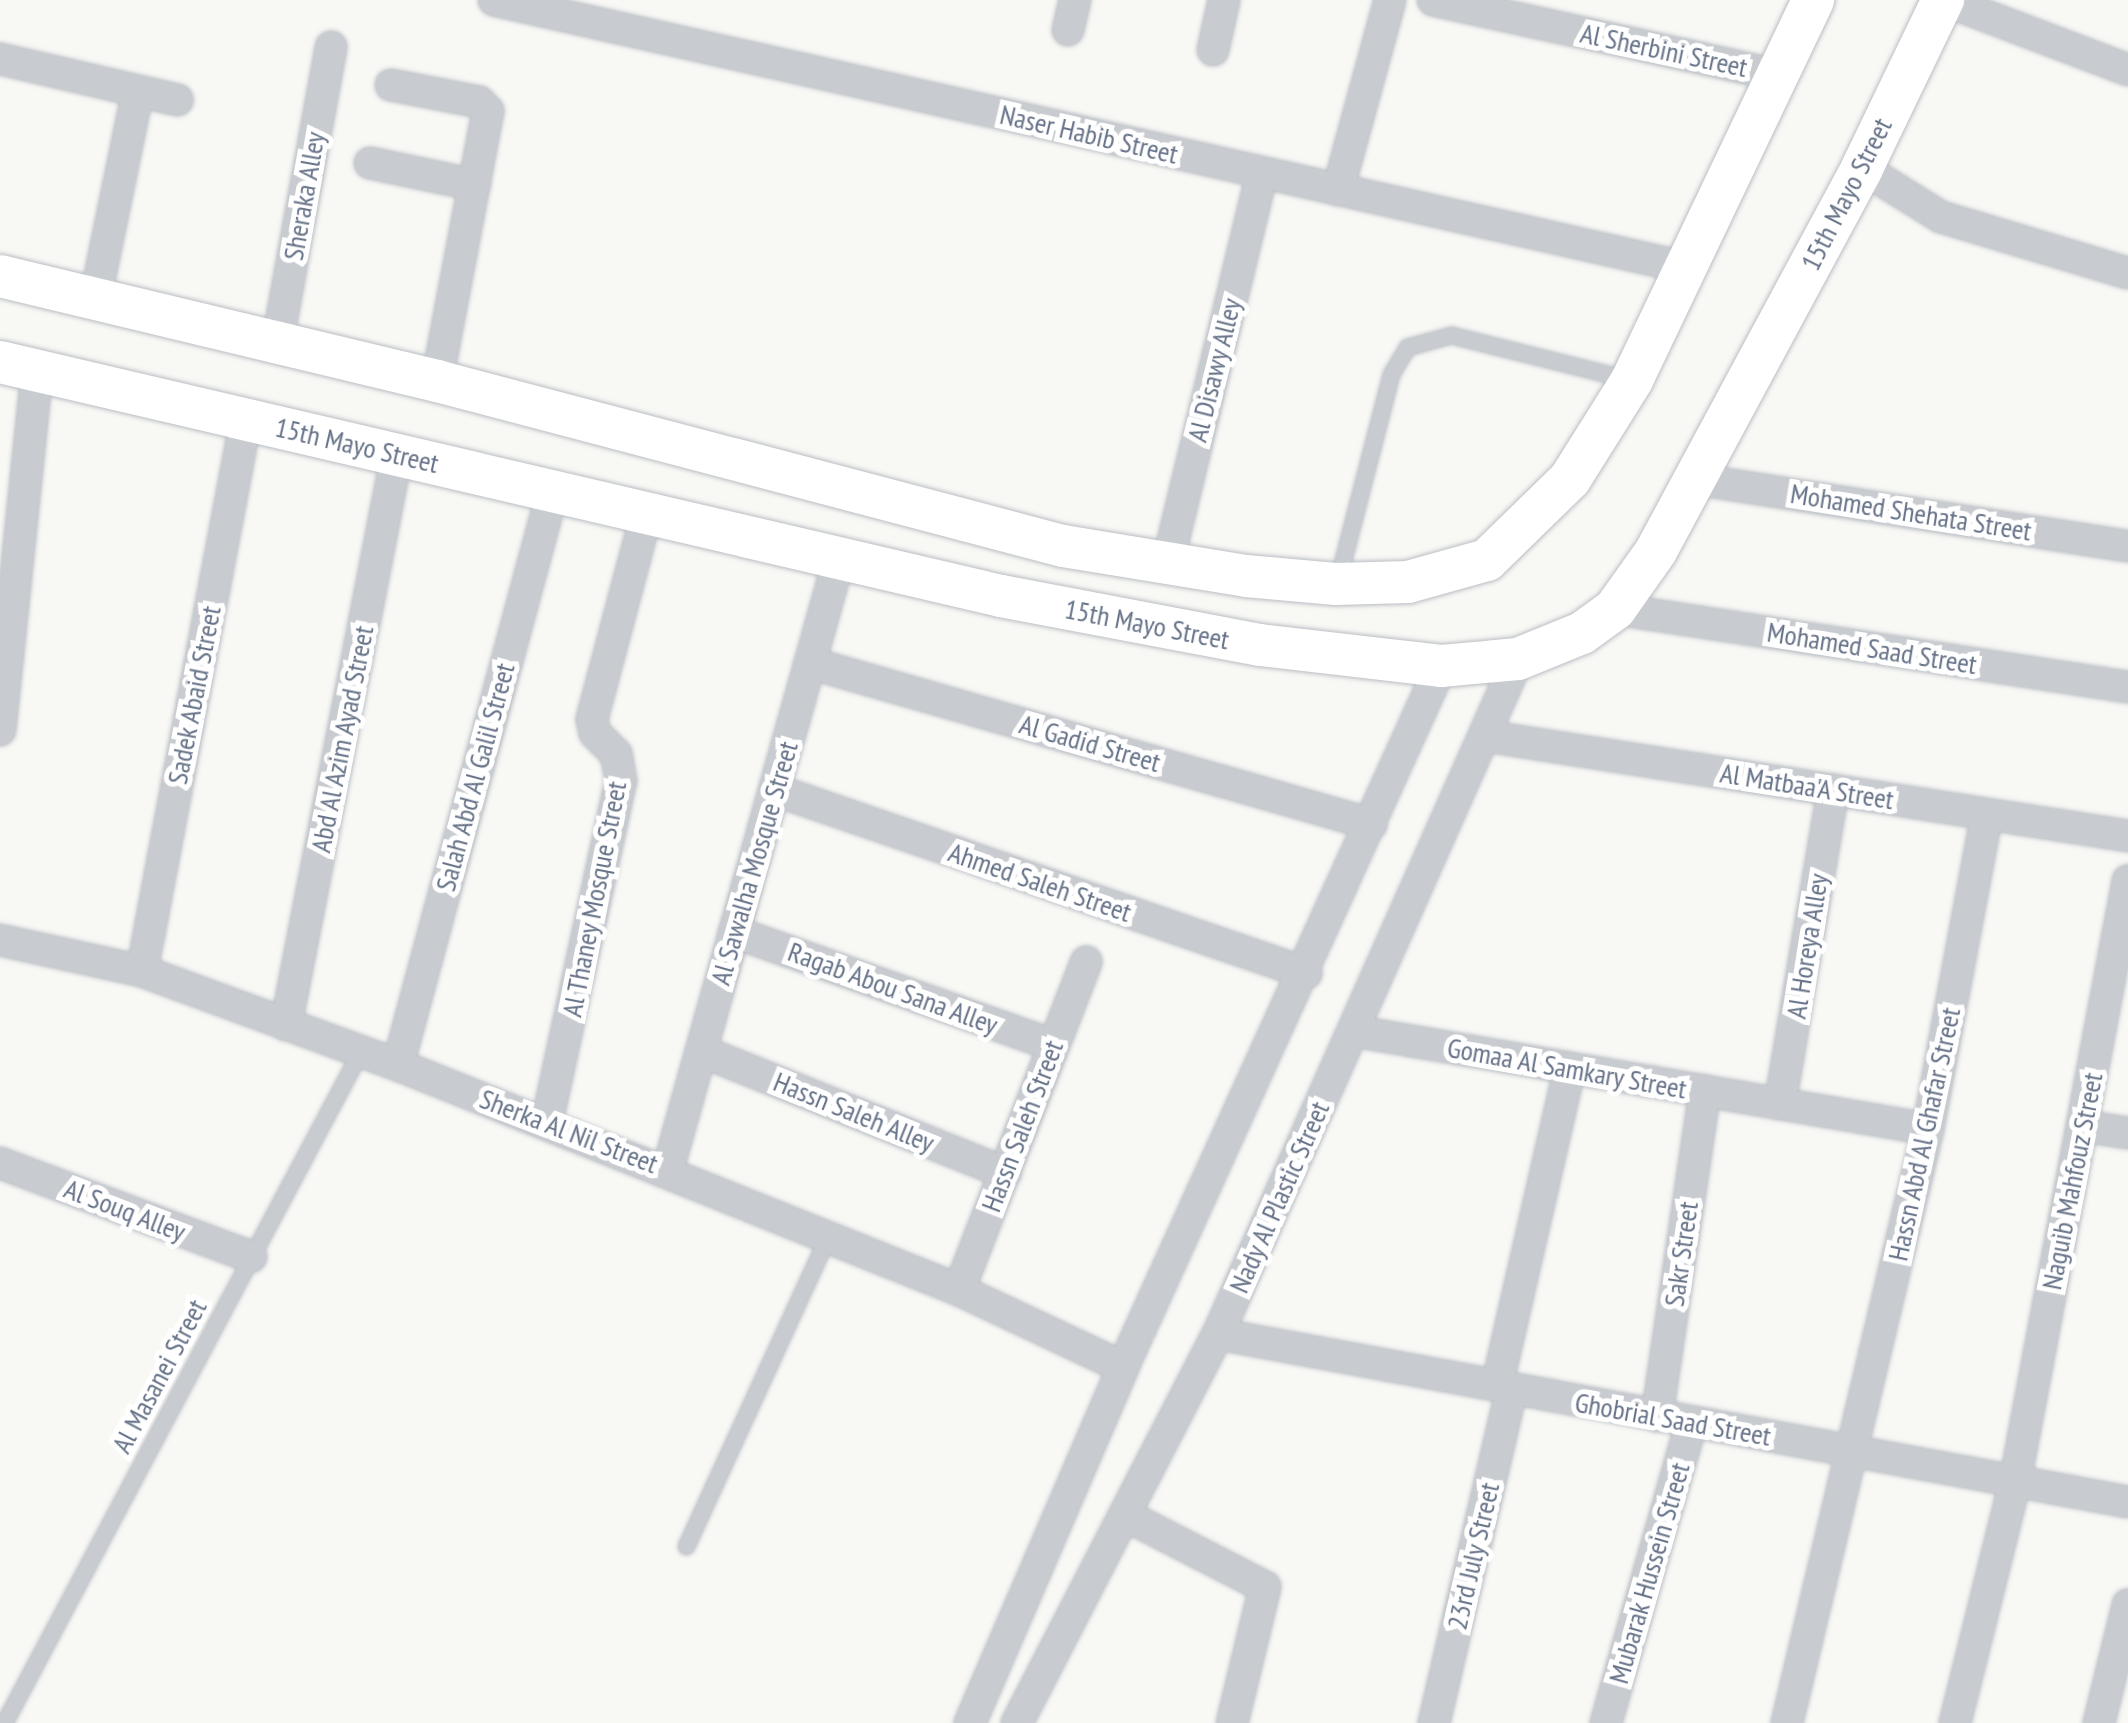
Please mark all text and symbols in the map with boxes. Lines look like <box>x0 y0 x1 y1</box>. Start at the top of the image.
street label: Al Sherbini Street <box>1577 16 1751 84</box>
street label: Naser Habib Street <box>997 97 1181 171</box>
street label: 15th Mayo Street <box>1793 112 1899 276</box>
street label: Sheraka Alley <box>276 129 332 263</box>
street label: Al Disawy Alley <box>1180 294 1248 446</box>
street label: 15th Mayo Street <box>272 410 442 480</box>
street label: Mohamed Shehata Street <box>1788 476 2034 548</box>
street label: 15th Mayo Street <box>1062 592 1232 656</box>
street label: Sadek Abaid Street <box>160 602 228 788</box>
street label: Mohamed Saad Street <box>1765 615 1979 681</box>
street label: Abd Al Azim Ayad Street <box>303 622 381 856</box>
street label: Salah Abd Al Galil Street <box>428 659 522 895</box>
street label: Al Gadid Street <box>1016 707 1164 779</box>
street label: Al Sawalha Mosque Street <box>703 737 805 989</box>
street label: Al Matbaa'A Street <box>1717 756 1897 816</box>
street label: Al Thaney Mosque Street <box>555 778 633 1020</box>
street label: Ahmed Saleh Street <box>944 835 1136 929</box>
street label: Al Horeya Alley <box>1779 871 1835 1021</box>
street label: Ragab Abou Sana Alley <box>783 934 1003 1042</box>
street label: Hassn Abd Al Ghafar Street <box>1881 1003 1967 1265</box>
street label: Gomaa Al Samkary Street <box>1444 1030 1690 1106</box>
street label: Hassn Saleh Street <box>974 1036 1070 1216</box>
street label: Hassn Saleh Alley <box>769 1064 939 1160</box>
street label: Naguib Mahfouz Street <box>2034 1069 2110 1293</box>
street label: Sherka Al Nil Street <box>475 1081 663 1181</box>
street label: Nady Al Plastic Street <box>1221 1095 1337 1299</box>
street label: Al Souq Alley <box>59 1171 191 1249</box>
street label: Sakr Street <box>1657 1199 1705 1309</box>
street label: Al Masanei Street <box>104 1293 214 1459</box>
street label: Ghobrial Saad Street <box>1573 1385 1773 1453</box>
street label: Mubarak Hussein Street <box>1601 1458 1697 1688</box>
street label: 23rd July Street <box>1440 1479 1506 1633</box>

